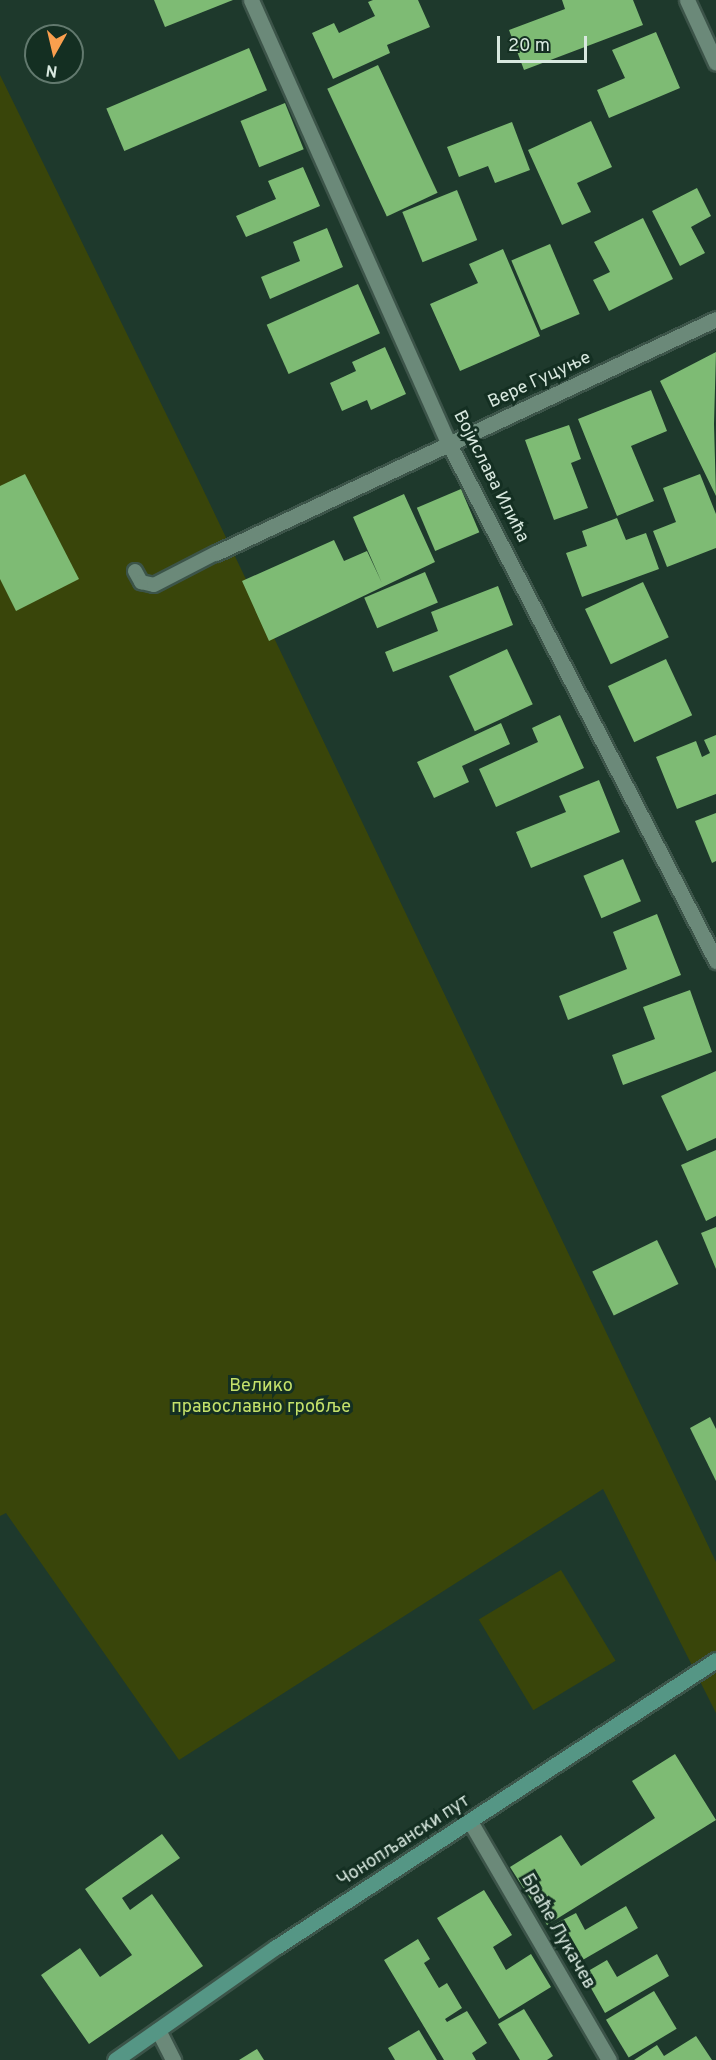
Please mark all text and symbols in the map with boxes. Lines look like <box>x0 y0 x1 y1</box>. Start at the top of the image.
north arrow <box>24 24 84 84</box>
scale bar <box>500 24 590 62</box>
text: 20 m <box>508 35 550 58</box>
text: N <box>45 59 59 81</box>
street label: Вере Гуцуње <box>485 348 595 414</box>
street label: Војислава Илића <box>447 407 533 547</box>
park label: Велико православно гробље <box>171 1377 351 1420</box>
street label: Чонопљански пут <box>334 1791 474 1893</box>
street label: Браће Лукачев <box>515 1871 599 1993</box>

